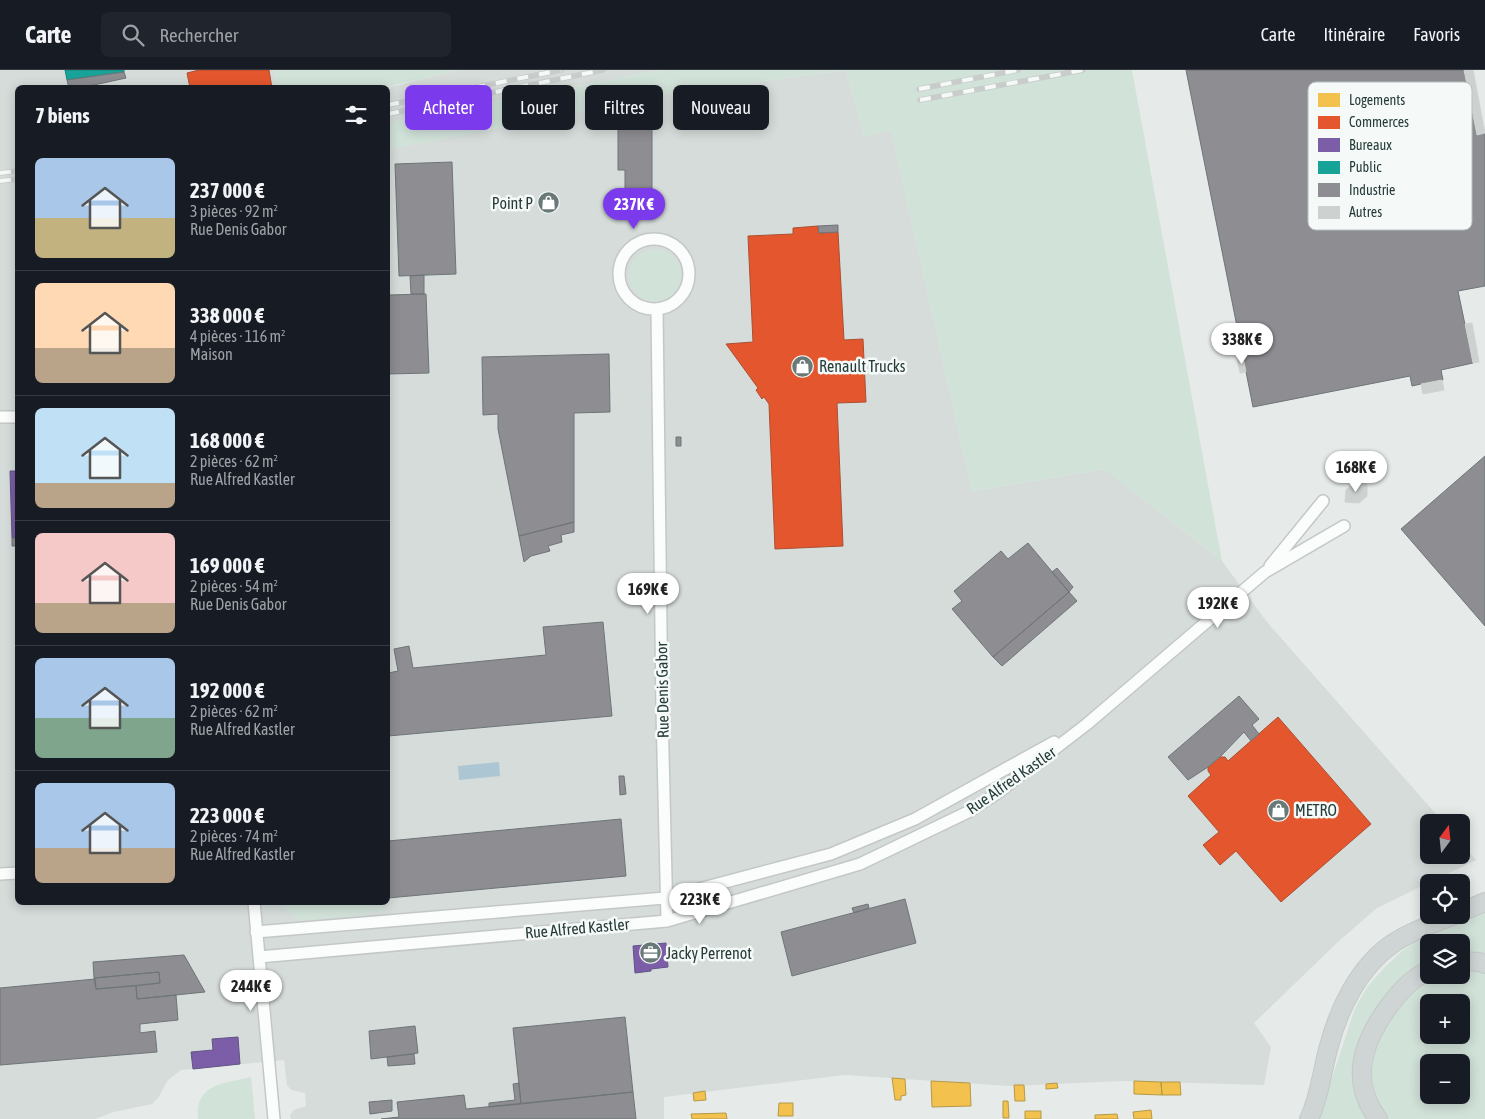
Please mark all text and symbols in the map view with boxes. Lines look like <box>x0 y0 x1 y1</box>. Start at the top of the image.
search box <box>101 12 451 57</box>
text: Carte <box>25 21 71 48</box>
icon: search <box>119 21 147 49</box>
text: Rechercher <box>159 24 238 46</box>
text: Carte <box>1261 24 1295 45</box>
text: Itinéraire <box>1323 24 1385 45</box>
text: Favoris <box>1413 24 1460 45</box>
legend <box>1308 82 1472 230</box>
chip: Acheter <box>405 85 492 130</box>
chip: Louer <box>502 85 575 130</box>
chip: Filtres <box>585 85 663 130</box>
chip: Nouveau <box>673 85 769 130</box>
text: Logements <box>1349 92 1405 108</box>
icon: filters <box>342 101 370 129</box>
text: 7 biens <box>35 103 90 127</box>
text: Commerces <box>1349 114 1409 130</box>
text: Bureaux <box>1349 137 1392 153</box>
text: Public <box>1349 159 1382 175</box>
icon: home <box>75 178 135 238</box>
text: 237 000 € <box>190 178 264 202</box>
text: Industrie <box>1349 182 1395 198</box>
pin: 237K € <box>593 188 675 230</box>
shop icon: Point P <box>537 191 561 215</box>
place label: Point P <box>492 194 533 212</box>
text: 237K € <box>614 195 654 213</box>
text: 3 pièces · 92 m² <box>190 202 278 220</box>
text: Autres <box>1349 204 1382 220</box>
text: Rue Denis Gabor <box>190 220 286 238</box>
icon: home <box>75 303 135 363</box>
text: 338 000 € <box>190 303 264 327</box>
pin: 338K € <box>1201 322 1283 365</box>
text: 4 pièces · 116 m² <box>190 327 286 345</box>
text: 338K € <box>1222 330 1262 348</box>
text: Maison <box>190 345 233 363</box>
shop icon: Renault Trucks <box>791 354 815 378</box>
place label: Renault Trucks <box>819 357 906 375</box>
icon: home <box>75 428 135 488</box>
text: 168 000 € <box>190 428 264 452</box>
pin: 168K € <box>1315 450 1397 493</box>
text: 2 pièces · 62 m² <box>190 452 278 470</box>
text: 168K € <box>1336 458 1376 476</box>
text: Rue Alfred Kastler <box>190 470 295 488</box>
icon: home <box>75 553 135 613</box>
text: 169 000 € <box>190 553 264 577</box>
pin: 169K € <box>607 572 689 615</box>
text: 2 pièces · 54 m² <box>190 577 278 595</box>
text: 169K € <box>628 580 668 598</box>
pin: 192K € <box>1177 586 1259 629</box>
text: 192K € <box>1198 594 1238 612</box>
text: Rue Denis Gabor <box>190 595 286 613</box>
street label: Rue Denis Gabor <box>652 641 672 738</box>
icon: home <box>75 678 135 738</box>
text: 192 000 € <box>190 678 264 702</box>
text: 2 pièces · 62 m² <box>190 702 278 720</box>
text: Rue Alfred Kastler <box>190 720 295 738</box>
street label: Rue Alfred Kastler <box>963 742 1059 817</box>
shop icon: METRO <box>1267 798 1291 822</box>
place label: METRO <box>1295 801 1337 819</box>
icon: home <box>75 803 135 863</box>
text: 223 000 € <box>190 803 264 827</box>
north arrow <box>1420 814 1470 864</box>
map controls <box>1420 814 1470 1104</box>
text: 2 pièces · 74 m² <box>190 827 278 845</box>
text: Rue Alfred Kastler <box>190 845 295 863</box>
button: locate <box>1420 874 1470 924</box>
pin: 223K € <box>659 882 741 925</box>
text: 223K € <box>680 890 720 908</box>
street label: Rue Alfred Kastler <box>524 914 630 942</box>
button: layers <box>1420 934 1470 984</box>
office icon: Jacky Perrenot <box>638 941 662 965</box>
place label: Jacky Perrenot <box>666 944 752 963</box>
pin: 244K € <box>210 970 292 1012</box>
text: 244K € <box>231 977 271 995</box>
button: + <box>1420 994 1470 1044</box>
button: − <box>1420 1054 1470 1104</box>

